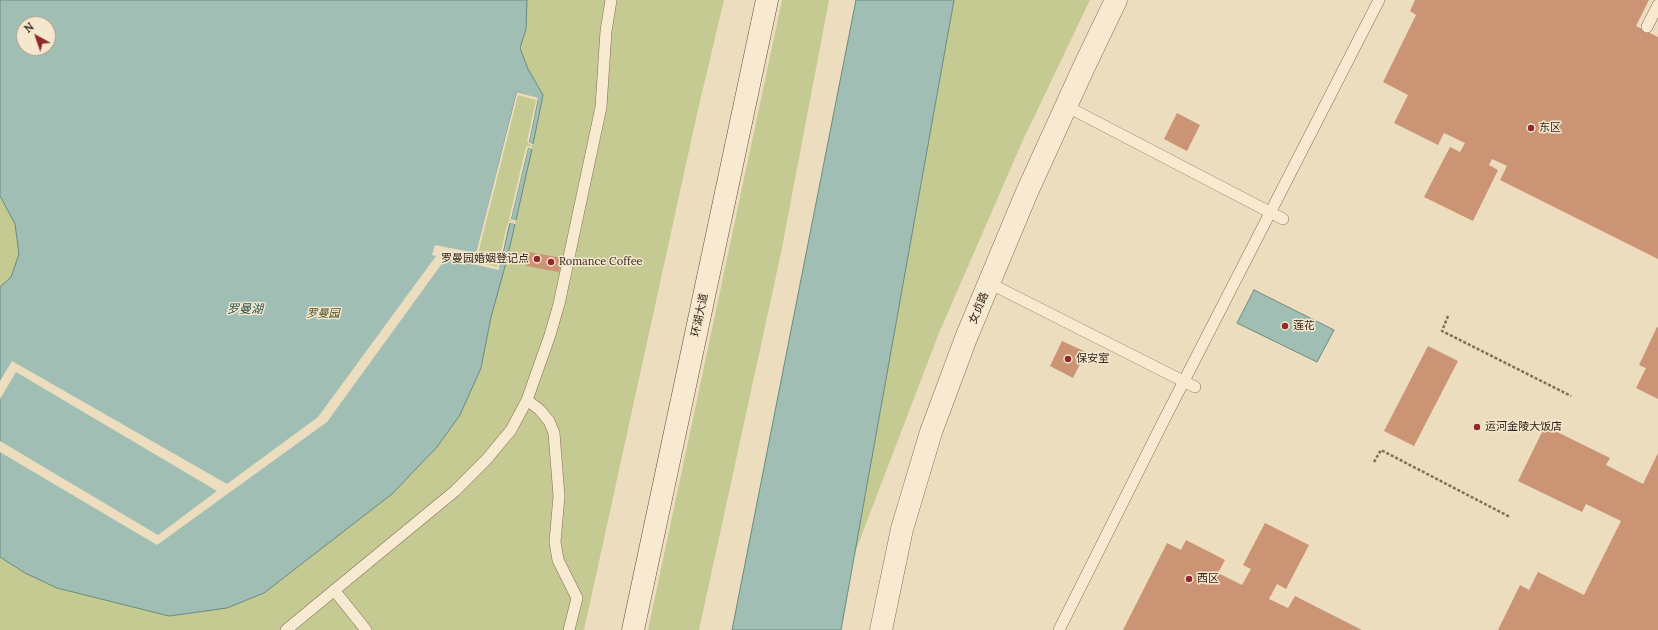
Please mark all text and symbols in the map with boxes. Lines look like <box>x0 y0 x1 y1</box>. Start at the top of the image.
north arrow <box>16 16 56 56</box>
text: N <box>21 19 37 36</box>
place label: 东区 <box>1539 121 1561 135</box>
marker: 东区 <box>1526 123 1536 133</box>
place label: 罗曼园婚姻登记点 <box>441 252 529 266</box>
marker: 罗曼园婚姻登记点 <box>532 254 542 264</box>
place label: Romance Coffee <box>559 255 643 269</box>
marker: Romance Coffee <box>546 257 556 267</box>
street label: 女贞路 <box>966 290 992 326</box>
street label: 环湖大道 <box>689 292 711 338</box>
water label: 罗曼湖 <box>227 303 263 317</box>
park label: 罗曼园 <box>307 307 339 321</box>
place label: 莲花 <box>1293 319 1315 333</box>
marker: 莲花 <box>1280 321 1290 331</box>
place label: 保安室 <box>1076 352 1109 366</box>
marker: 保安室 <box>1063 354 1073 364</box>
place label: 运河金陵大饭店 <box>1485 420 1562 434</box>
marker: 运河金陵大饭店 <box>1472 422 1482 432</box>
place label: 西区 <box>1197 572 1219 586</box>
marker: 西区 <box>1184 574 1194 584</box>

